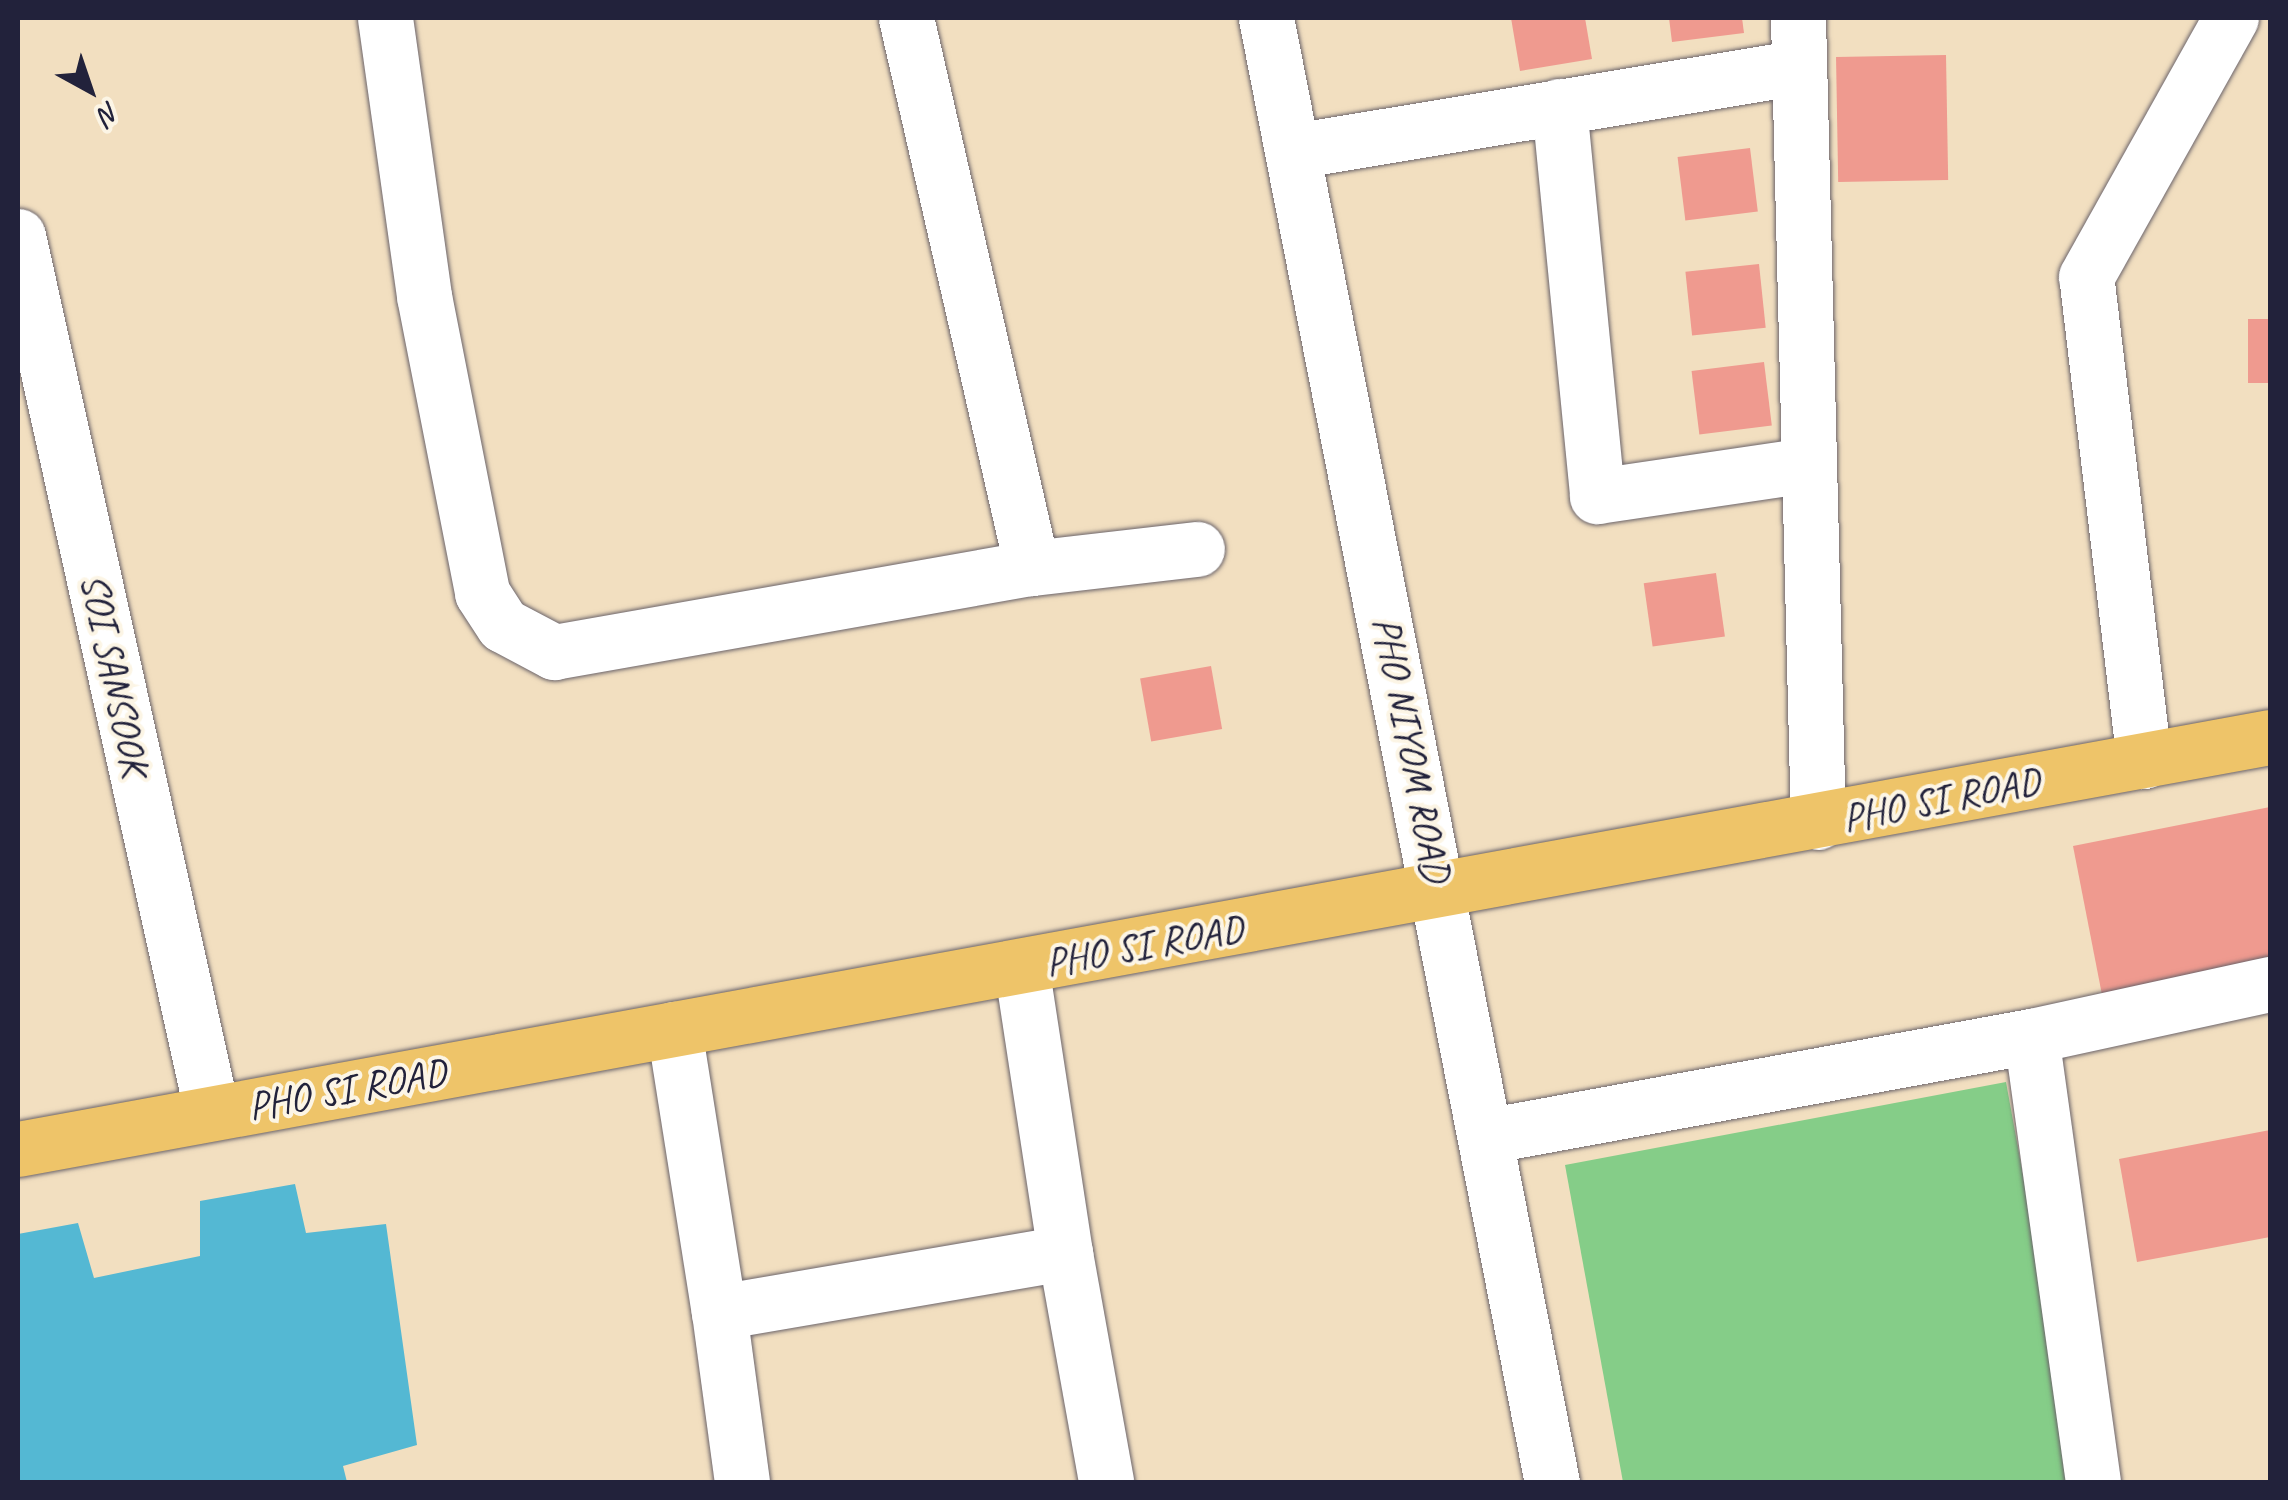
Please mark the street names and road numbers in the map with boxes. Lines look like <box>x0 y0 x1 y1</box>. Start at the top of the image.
street label: SOI SANSOOK <box>70 569 160 779</box>
street label: PHO NIYOM ROAD <box>1362 610 1462 888</box>
street label: PHO SI ROAD <box>1838 756 2044 842</box>
street label: PHO SI ROAD <box>1041 904 1247 986</box>
street label: PHO SI ROAD <box>244 1048 450 1130</box>

